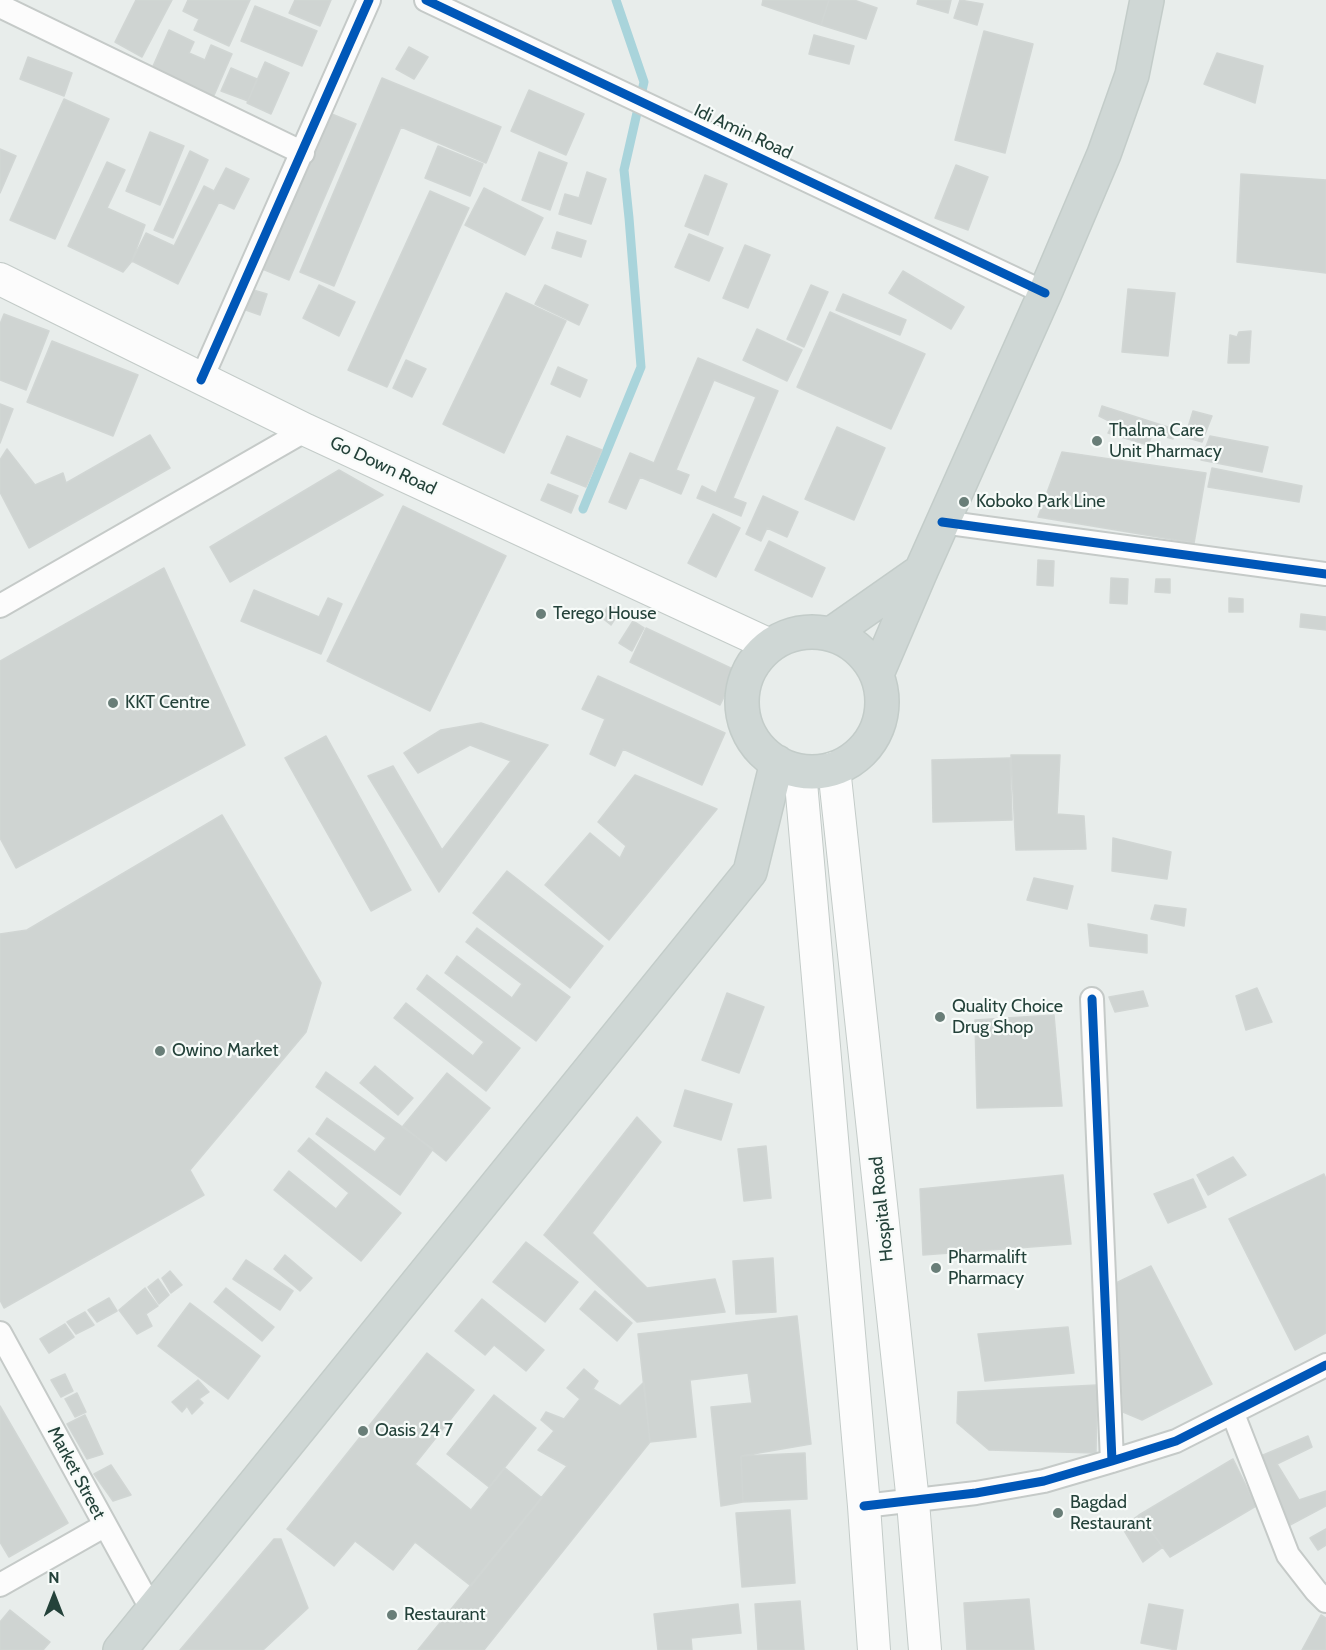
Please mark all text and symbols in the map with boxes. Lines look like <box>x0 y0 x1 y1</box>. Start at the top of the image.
street label: Idi Amin Road <box>690 100 796 164</box>
place label: Thalma Care Unit Pharmacy <box>1109 420 1222 462</box>
street label: Go Down Road <box>326 432 440 500</box>
marker: Thalma Care Unit Pharmacy <box>1090 434 1104 448</box>
place label: Koboko Park Line <box>976 491 1106 513</box>
marker: Koboko Park Line <box>957 495 971 509</box>
place label: Terego House <box>553 603 656 625</box>
marker: Terego House <box>534 607 548 621</box>
place label: KKT Centre <box>125 692 210 714</box>
marker: KKT Centre <box>106 696 120 710</box>
place label: Quality Choice Drug Shop <box>952 996 1063 1038</box>
marker: Quality Choice Drug Shop <box>933 1010 947 1024</box>
place label: Owino Market <box>172 1040 279 1062</box>
marker: Owino Market <box>153 1044 167 1058</box>
street label: Hospital Road <box>866 1155 898 1263</box>
place label: Pharmalift Pharmacy <box>948 1247 1027 1290</box>
marker: Pharmalift Pharmacy <box>929 1261 943 1275</box>
place label: Oasis 24 7 <box>375 1420 453 1442</box>
street label: Market Street <box>42 1423 110 1523</box>
marker: Oasis 24 7 <box>356 1424 370 1438</box>
place label: Bagdad Restaurant <box>1070 1492 1152 1534</box>
marker: Bagdad Restaurant <box>1051 1506 1065 1520</box>
north arrow <box>24 1566 84 1626</box>
text: N <box>48 1568 60 1587</box>
place label: Restaurant <box>404 1604 486 1626</box>
marker: Restaurant <box>385 1608 399 1622</box>

